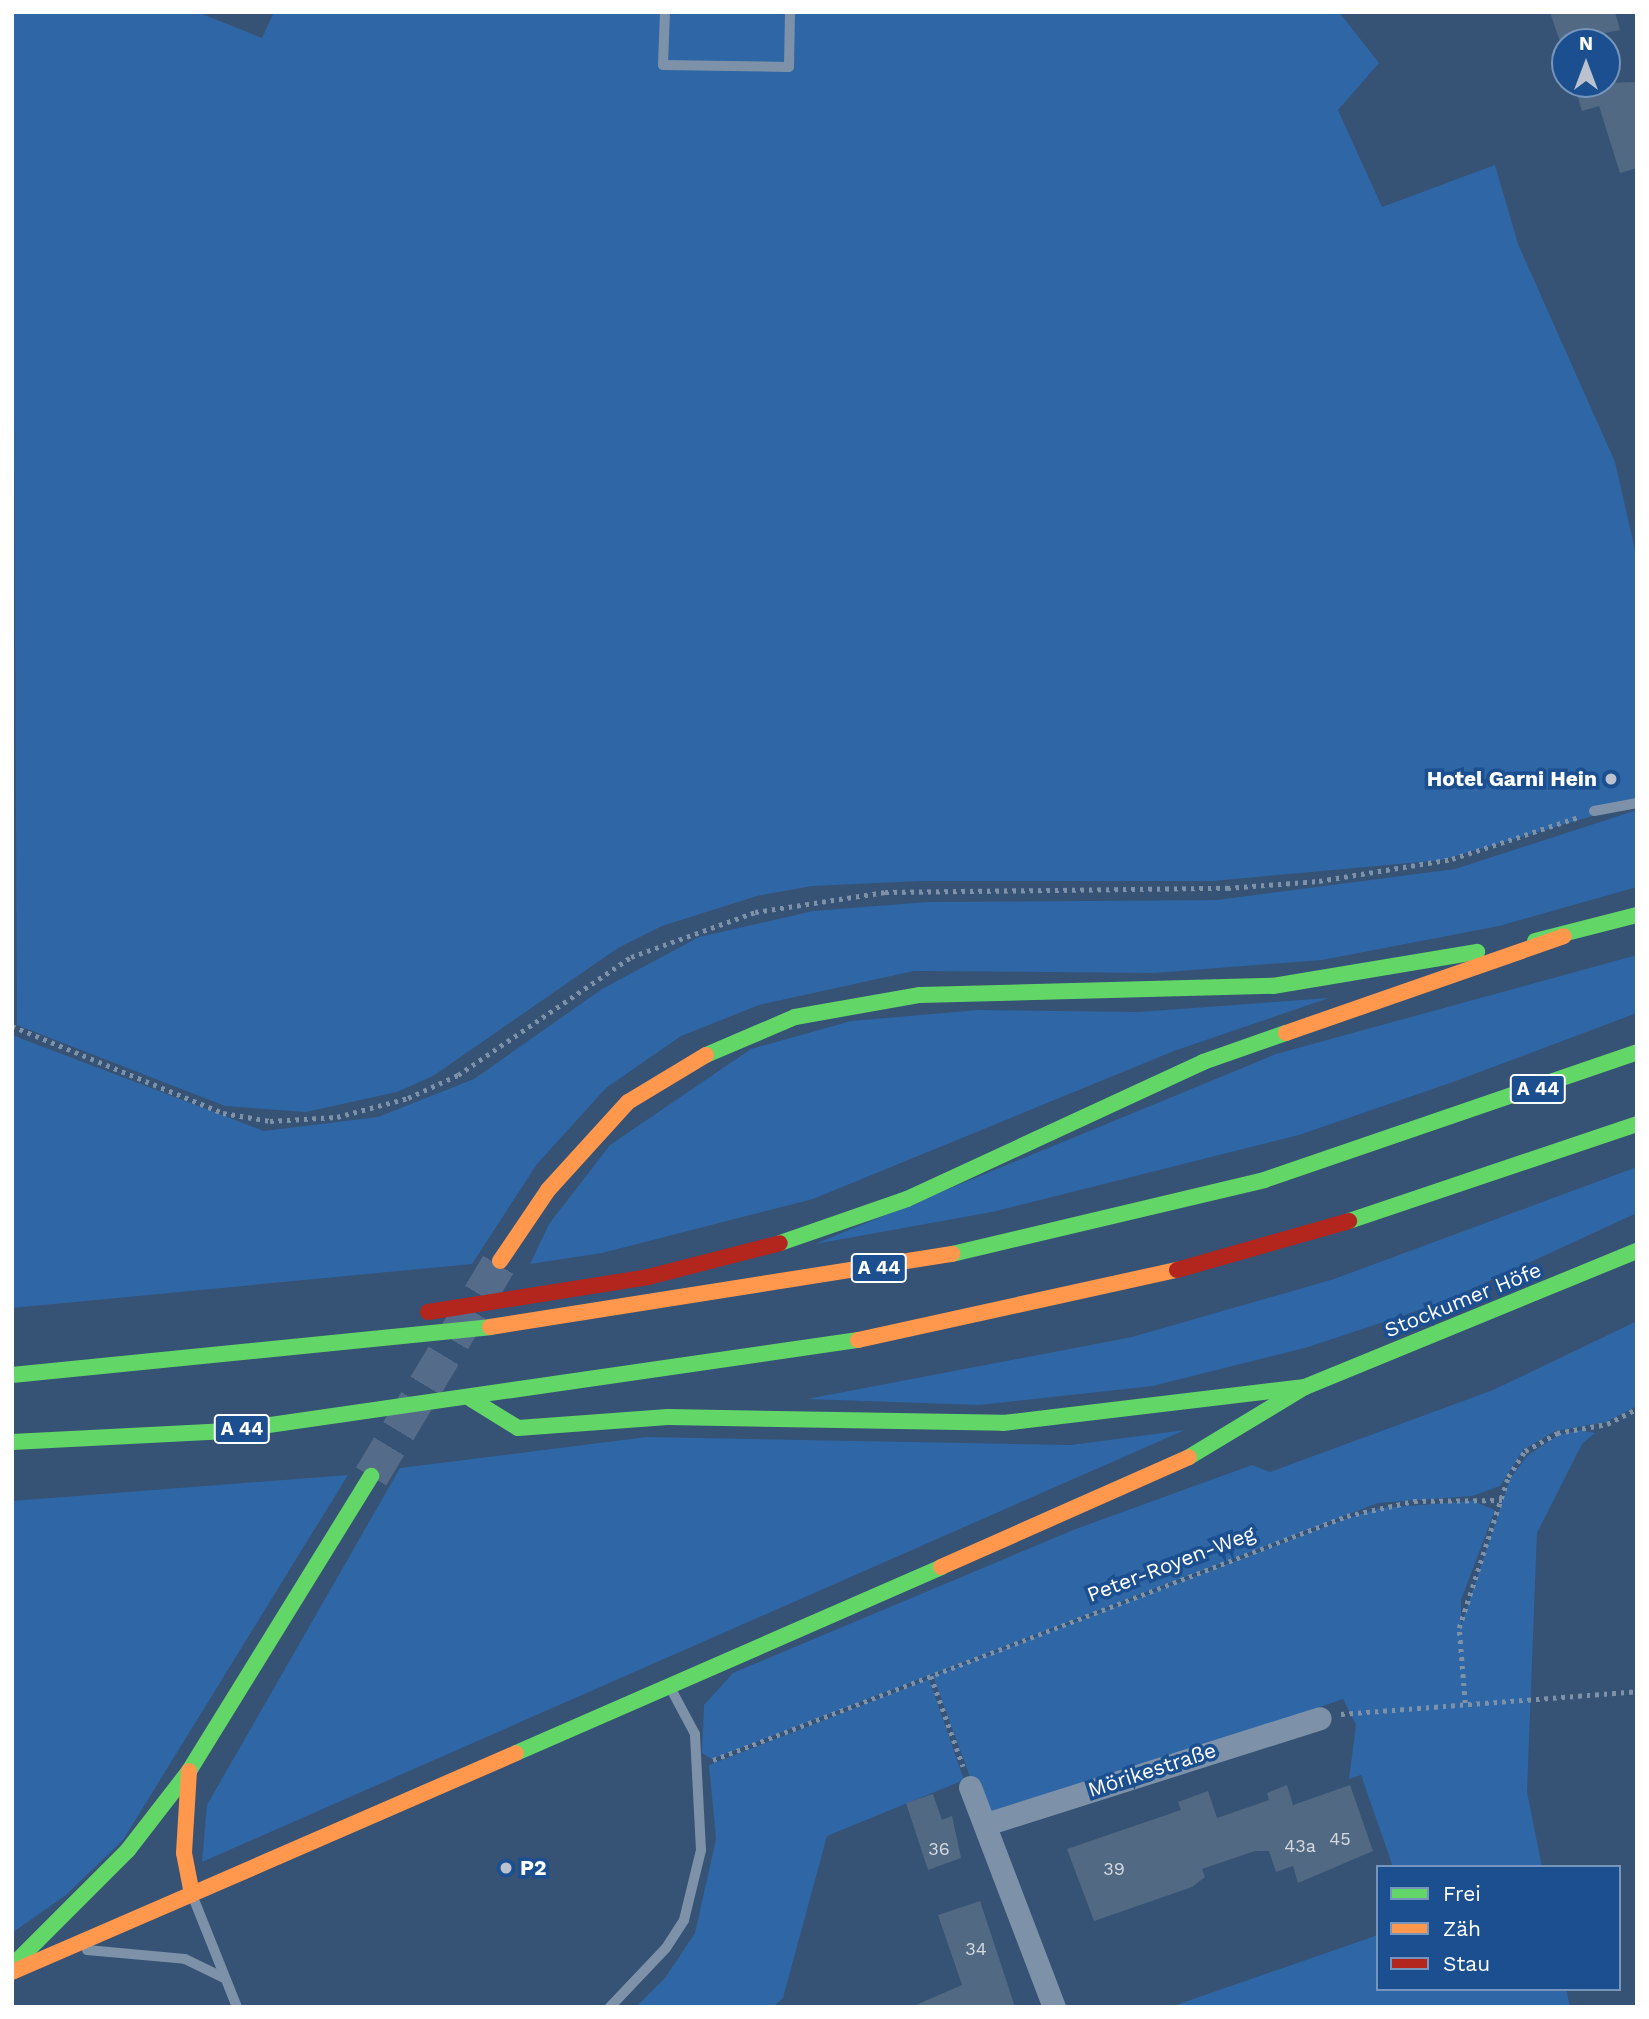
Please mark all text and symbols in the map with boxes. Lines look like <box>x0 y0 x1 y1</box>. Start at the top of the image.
north arrow <box>1551 28 1621 98</box>
text: N <box>1579 32 1593 55</box>
place label: Hotel Garni Hein <box>1426 766 1597 792</box>
marker: Hotel Garni Hein <box>1603 771 1619 787</box>
road number: A 44 <box>1508 1074 1568 1105</box>
road number: A 44 <box>849 1252 909 1284</box>
street label: Stockumer Höfe <box>1381 1257 1545 1343</box>
road number: A 44 <box>212 1414 272 1444</box>
street label: Peter-Royen-Weg <box>1084 1520 1258 1608</box>
street label: Mörikestraße <box>1085 1737 1219 1803</box>
house number: 45 <box>1329 1828 1351 1850</box>
house number: 43a <box>1284 1835 1316 1857</box>
house number: 36 <box>928 1838 950 1860</box>
place label: P2 <box>520 1855 547 1881</box>
house number: 39 <box>1103 1858 1125 1880</box>
marker: P2 <box>498 1860 514 1876</box>
legend <box>1376 1865 1621 1991</box>
text: Frei <box>1443 1881 1481 1906</box>
text: Zäh <box>1443 1916 1481 1941</box>
house number: 34 <box>965 1938 987 1960</box>
text: Stau <box>1443 1951 1490 1976</box>

